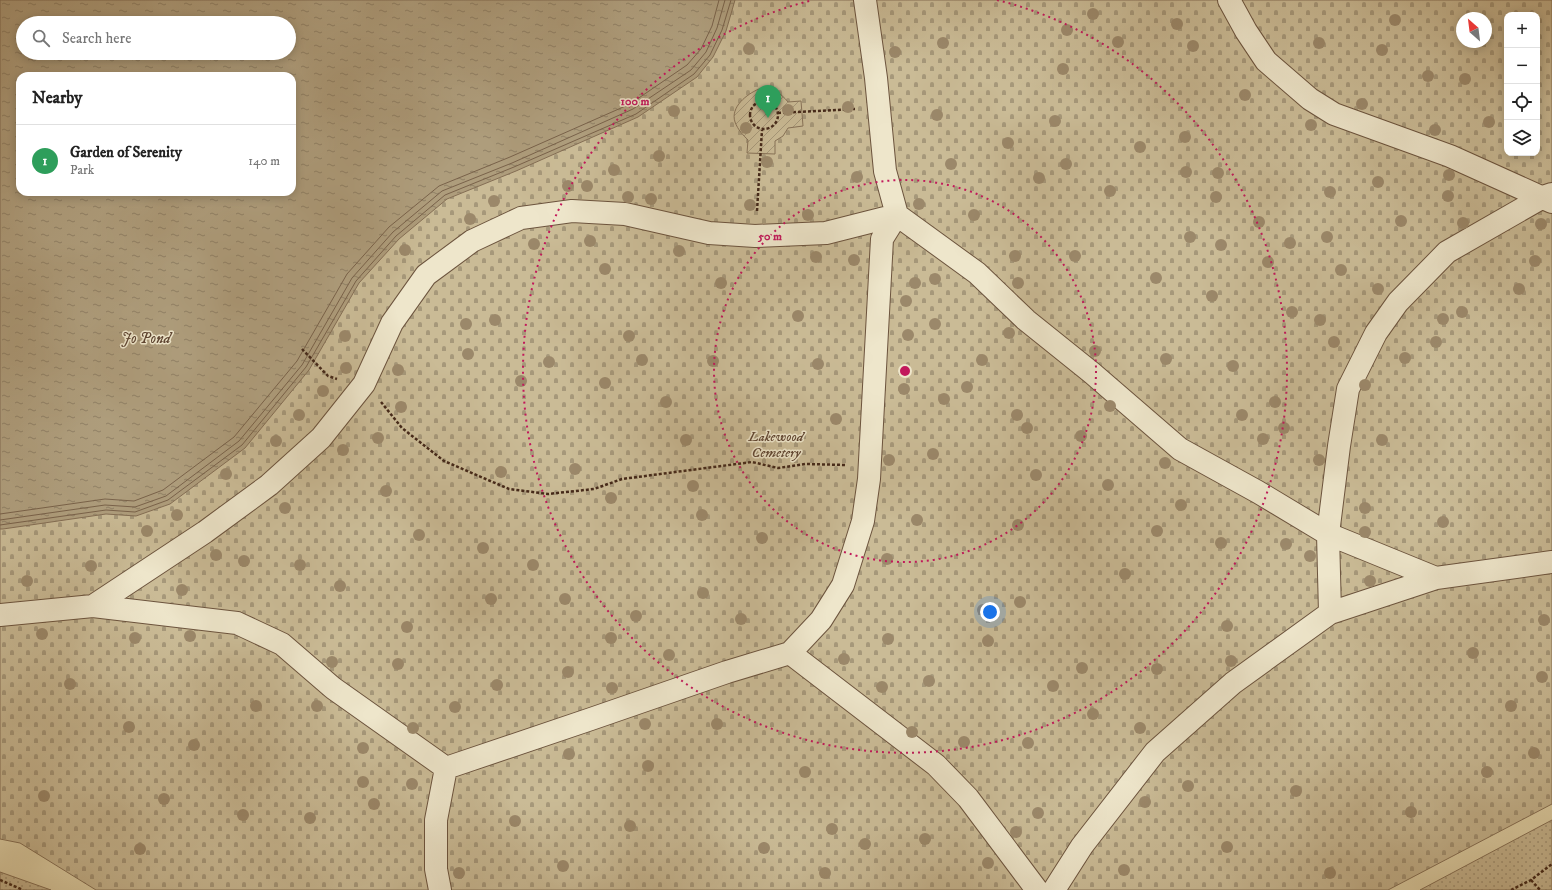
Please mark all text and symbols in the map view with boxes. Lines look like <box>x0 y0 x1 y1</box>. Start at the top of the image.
north arrow <box>1456 12 1492 48</box>
map controls <box>1504 12 1540 156</box>
button: + <box>1504 12 1540 48</box>
search box <box>16 16 296 60</box>
icon: search <box>30 27 52 49</box>
text: Search here <box>62 29 131 48</box>
button: − <box>1504 48 1540 84</box>
button: locate <box>1504 84 1540 120</box>
pin: 1 <box>755 85 781 118</box>
text: Nearby <box>32 87 82 109</box>
text: 100 m <box>621 94 649 109</box>
button: layers <box>1504 120 1540 156</box>
text: Garden of Serenity <box>70 143 182 162</box>
text: 1 <box>43 153 47 169</box>
text: 140 m <box>248 153 280 169</box>
text: Park <box>70 162 94 178</box>
text: 50 m <box>757 229 782 244</box>
water label: Jo Pond <box>121 329 174 348</box>
centre of rings <box>898 364 912 378</box>
park label: Lakewood Cemetery <box>748 428 806 462</box>
your location <box>980 602 1000 622</box>

